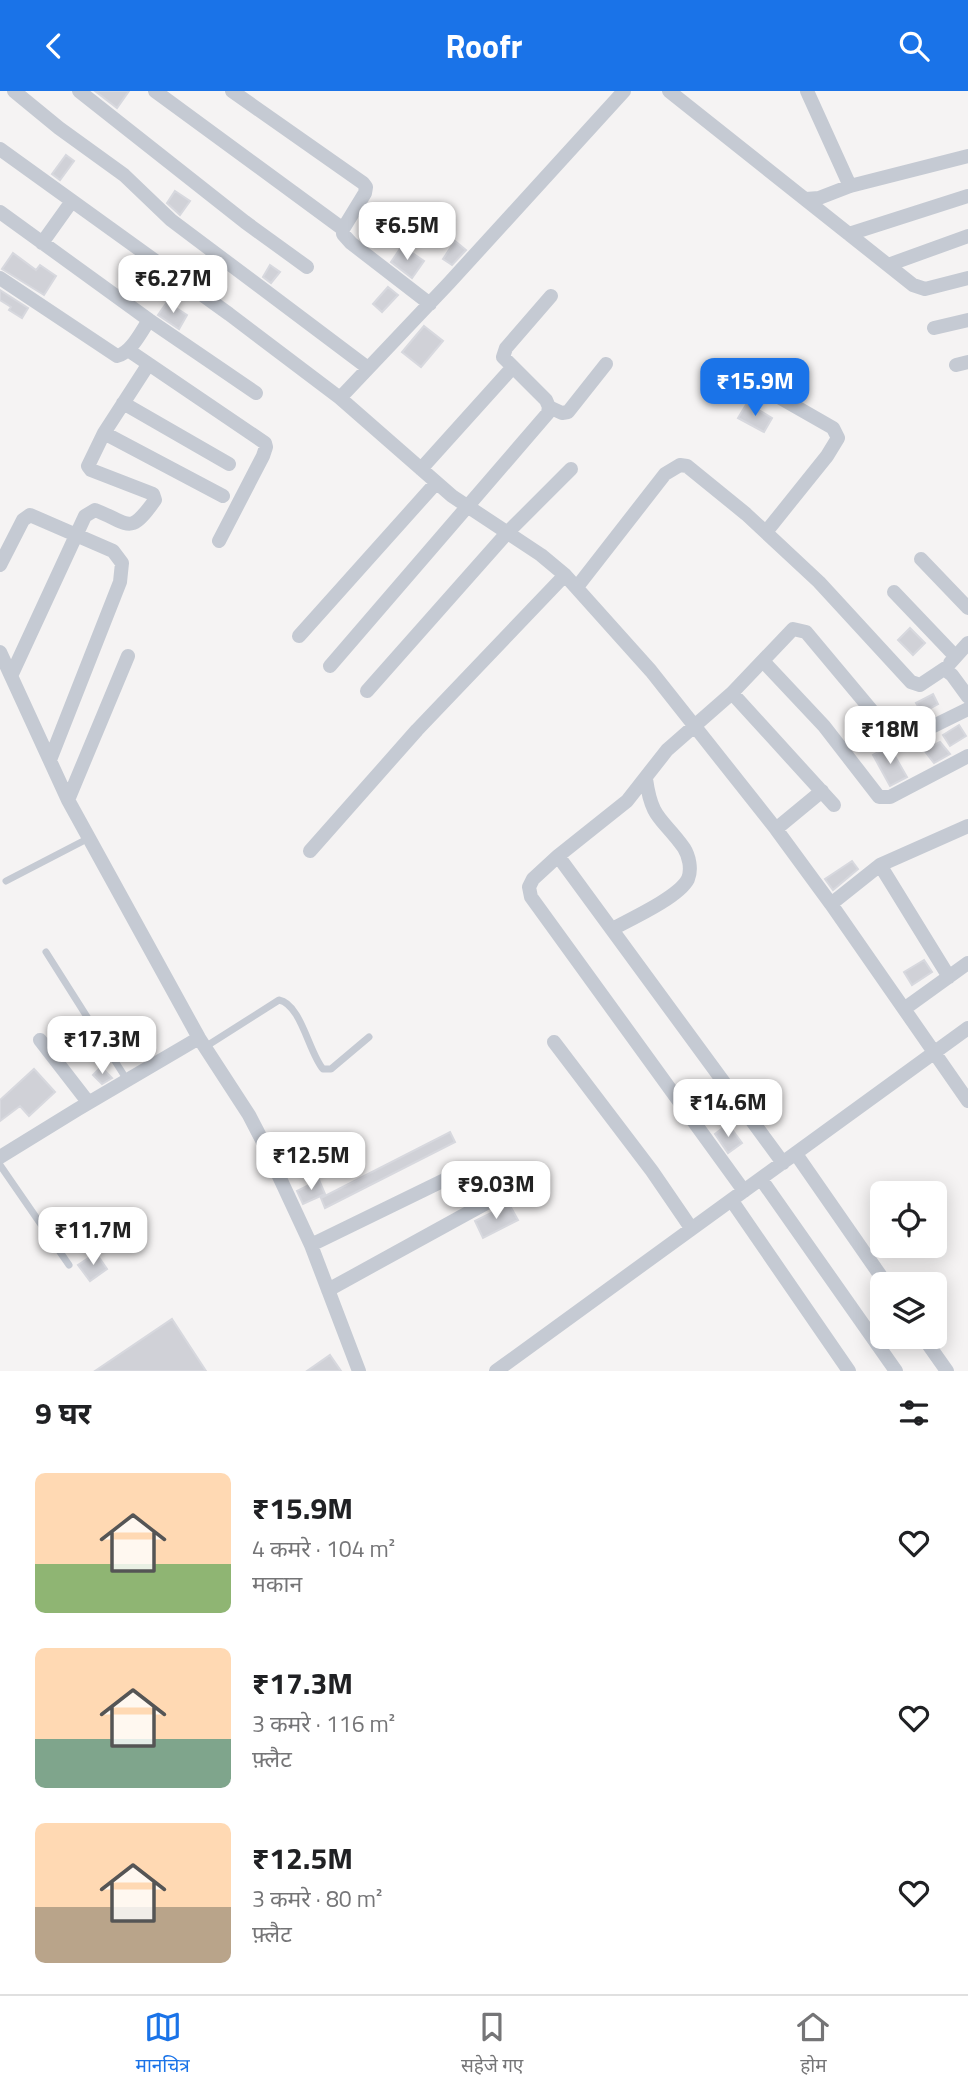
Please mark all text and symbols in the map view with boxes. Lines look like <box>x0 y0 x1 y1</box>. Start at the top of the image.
text: Roofr <box>446 22 522 70</box>
icon: back <box>35 27 73 65</box>
icon: search <box>895 27 933 65</box>
pin: ₹6.5M <box>358 202 456 262</box>
text: ₹6.5M <box>375 207 439 242</box>
pin: ₹6.27M <box>116 255 230 315</box>
text: ₹6.27M <box>134 260 212 295</box>
pin: ₹15.9M <box>698 359 812 418</box>
text: ₹15.9M <box>716 363 794 398</box>
pin: ₹18M <box>849 707 931 766</box>
text: ₹18M <box>861 711 919 746</box>
pin: ₹17.3M <box>45 1017 159 1076</box>
text: ₹17.3M <box>63 1021 141 1056</box>
pin: ₹14.6M <box>671 1079 785 1139</box>
text: ₹14.6M <box>689 1084 767 1119</box>
pin: ₹12.5M <box>254 1133 368 1192</box>
text: ₹12.5M <box>272 1137 350 1172</box>
pin: ₹9.03M <box>439 1161 553 1221</box>
text: ₹9.03M <box>457 1166 535 1201</box>
map controls <box>870 1181 947 1349</box>
button: locate <box>870 1181 947 1258</box>
pin: ₹11.7M <box>36 1207 150 1267</box>
text: ₹11.7M <box>54 1212 132 1247</box>
button: layers <box>870 1272 947 1349</box>
text: 9 घर <box>35 1390 91 1436</box>
icon: filters <box>895 1394 933 1432</box>
text: ₹15.9M <box>252 1485 353 1531</box>
icon: home <box>91 1501 175 1585</box>
icon: heart <box>895 1524 933 1562</box>
text: 4 कमरे · 104 m² <box>252 1531 395 1566</box>
text: मकान <box>252 1566 302 1601</box>
text: ₹17.3M <box>252 1660 353 1706</box>
icon: home <box>91 1676 175 1760</box>
icon: heart <box>895 1699 933 1737</box>
text: 3 कमरे · 116 m² <box>252 1706 395 1741</box>
text: फ़्लैट <box>252 1741 292 1776</box>
text: ₹12.5M <box>252 1835 353 1881</box>
icon: home <box>91 1851 175 1935</box>
icon: heart <box>895 1874 933 1912</box>
text: 3 कमरे · 80 m² <box>252 1881 382 1916</box>
text: फ़्लैट <box>252 1916 292 1951</box>
tab: मानचित्र <box>136 2008 190 2080</box>
tab: सहेजे गए <box>461 2008 523 2080</box>
tab: होम <box>794 2008 832 2080</box>

